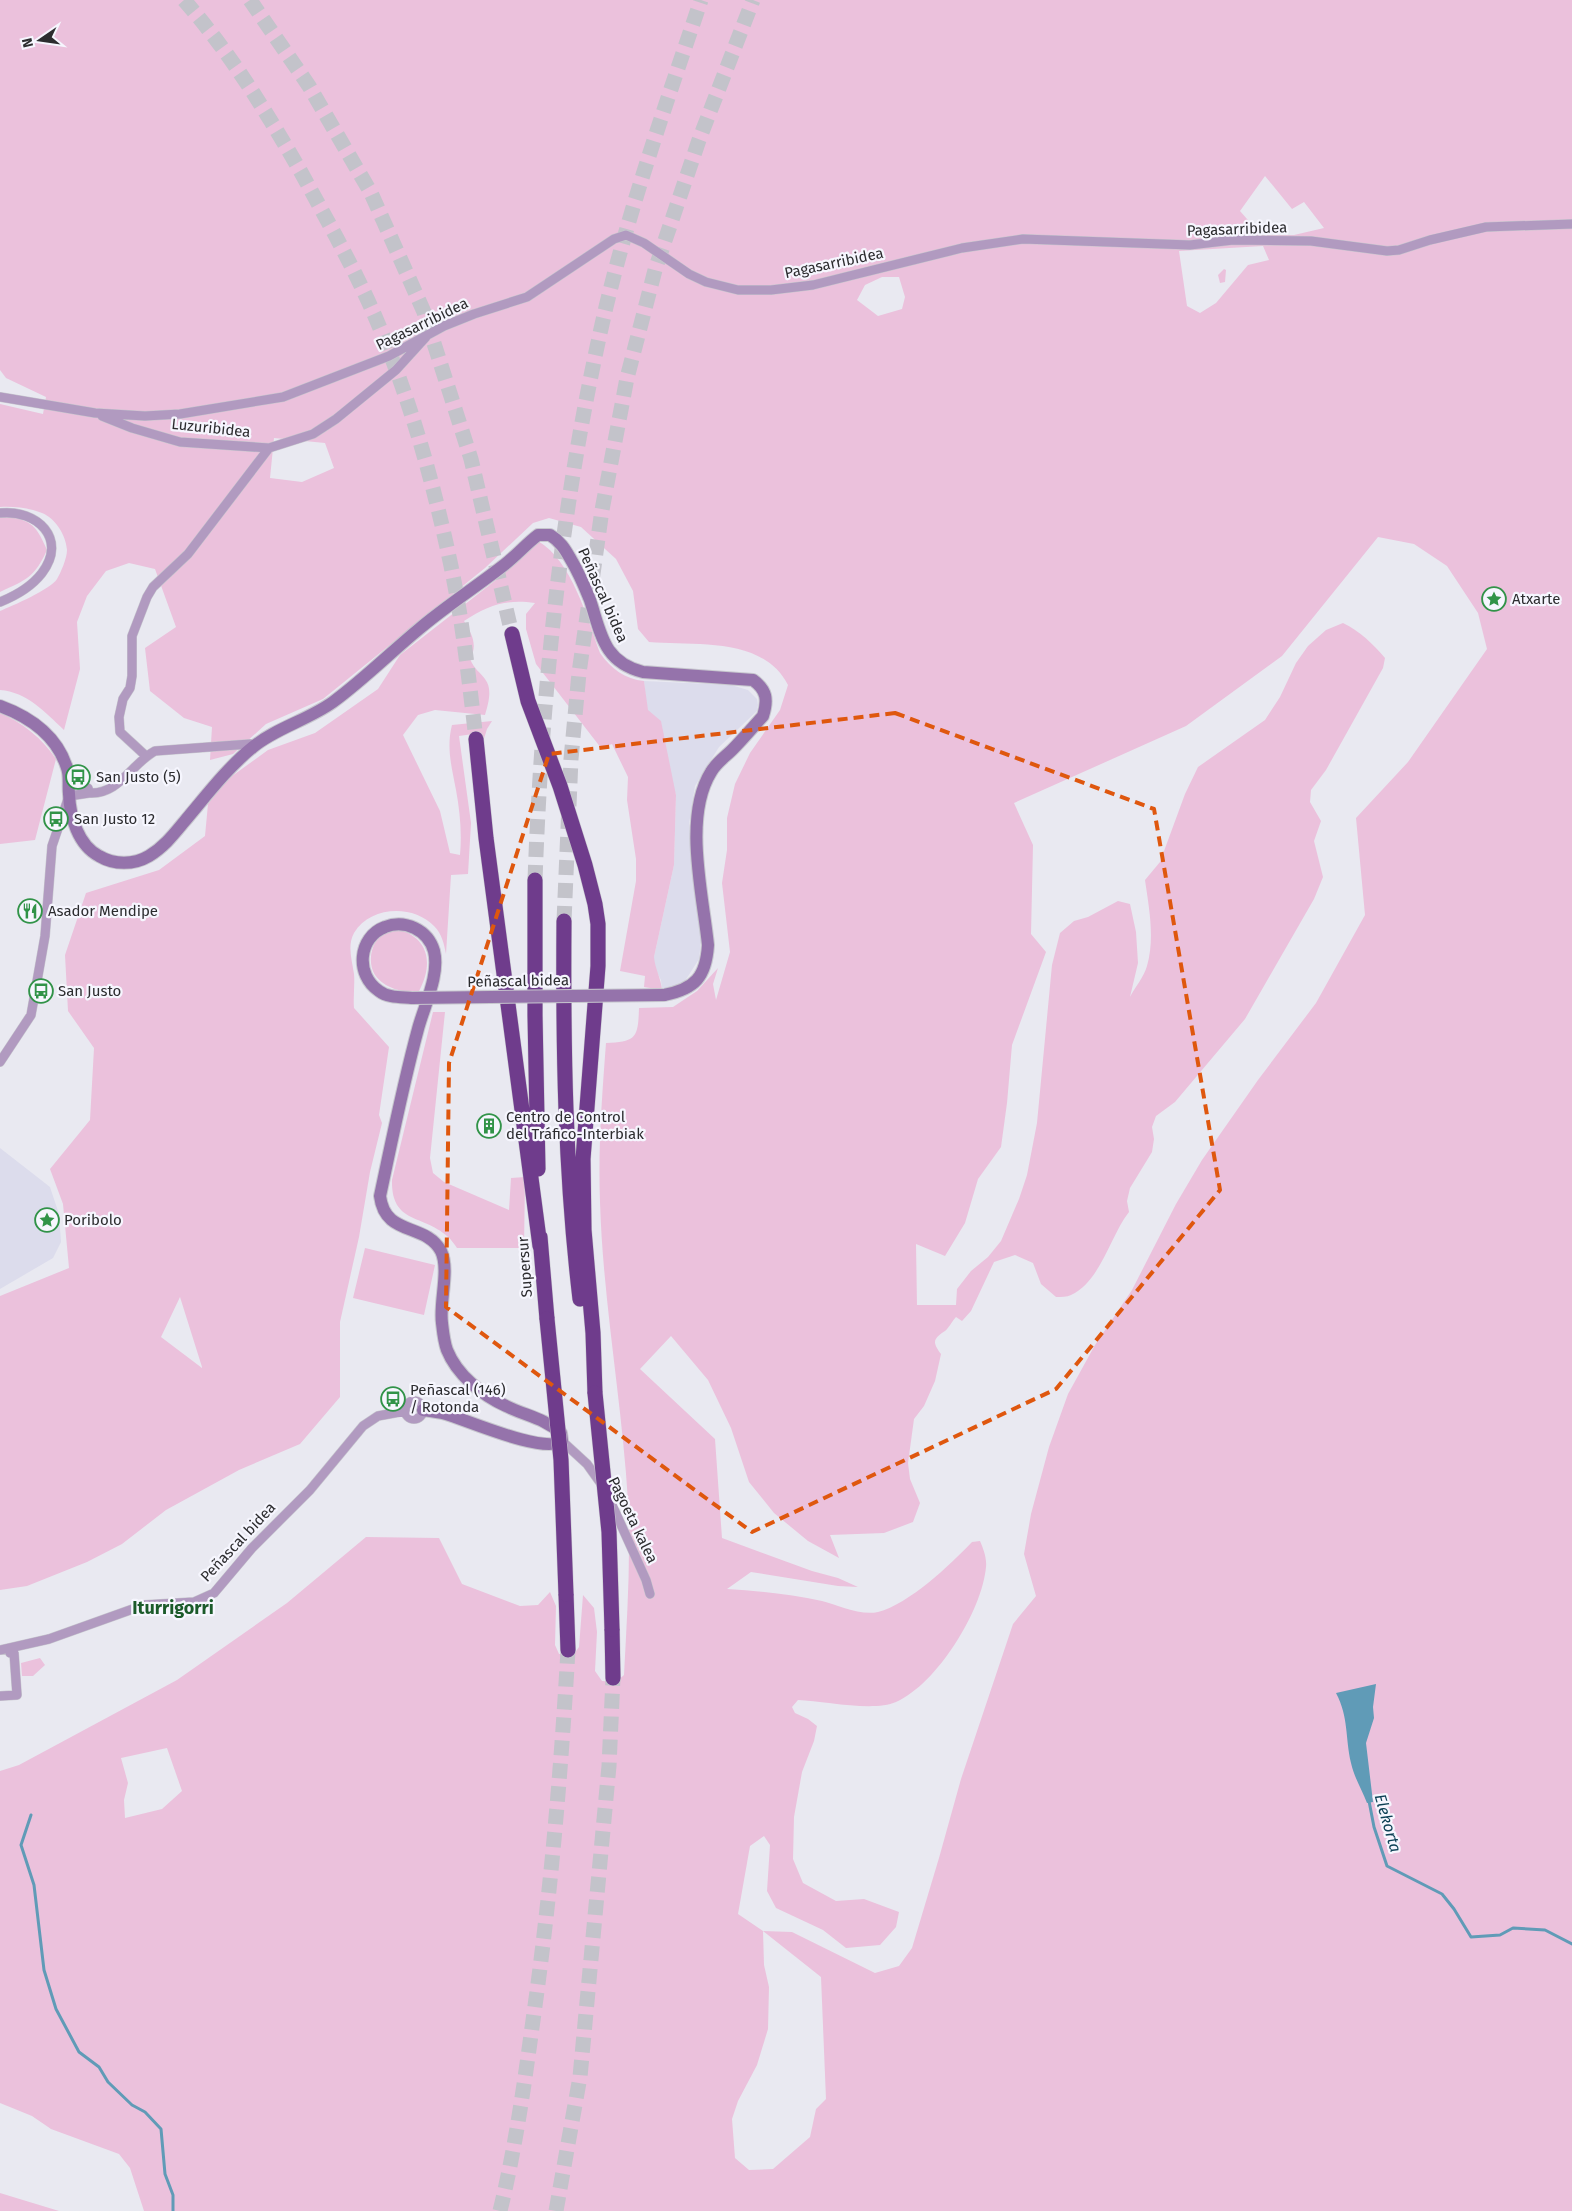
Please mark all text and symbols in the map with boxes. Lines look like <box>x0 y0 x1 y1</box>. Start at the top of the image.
north arrow <box>15 15 65 65</box>
text: N <box>18 36 37 49</box>
street label: Pagasarribidea <box>1186 218 1288 240</box>
street label: Pagasarribidea <box>783 244 885 282</box>
street label: Pagasarribidea <box>373 294 471 354</box>
street label: Luzuribidea <box>171 415 251 441</box>
street label: Peñascal bidea <box>574 545 632 645</box>
place icon: Atxarte <box>1481 586 1507 612</box>
place label: Atxarte <box>1512 590 1560 608</box>
bus stop icon: San Justo (5) <box>65 764 91 790</box>
place label: San Justo (5) <box>96 768 181 786</box>
bus stop icon: San Justo 12 <box>43 806 69 832</box>
place label: San Justo 12 <box>74 810 155 828</box>
restaurant icon: Asador Mendipe <box>17 898 43 924</box>
place label: Asador Mendipe <box>48 902 158 920</box>
street label: Peñascal bidea <box>467 971 569 991</box>
bus stop icon: San Justo <box>28 978 54 1004</box>
place label: San Justo <box>58 982 121 1000</box>
place label: Centro de Control del Tráfico-Interbiak <box>506 1108 644 1143</box>
building icon: Centro de Control del Tráfico-Interbiak <box>476 1113 502 1139</box>
place icon: Poribolo <box>34 1207 60 1233</box>
place label: Poribolo <box>64 1211 122 1229</box>
street label: Supersur <box>514 1236 536 1298</box>
place label: Peñascal (146) / Rotonda <box>410 1381 506 1416</box>
bus stop icon: Peñascal (146) / Rotonda <box>380 1386 406 1412</box>
street label: Pagoeta kalea <box>604 1474 662 1566</box>
street label: Peñascal bidea <box>197 1499 279 1585</box>
district label: Iturrigorri <box>132 1597 214 1619</box>
water label: Elekorta <box>1371 1792 1405 1854</box>

